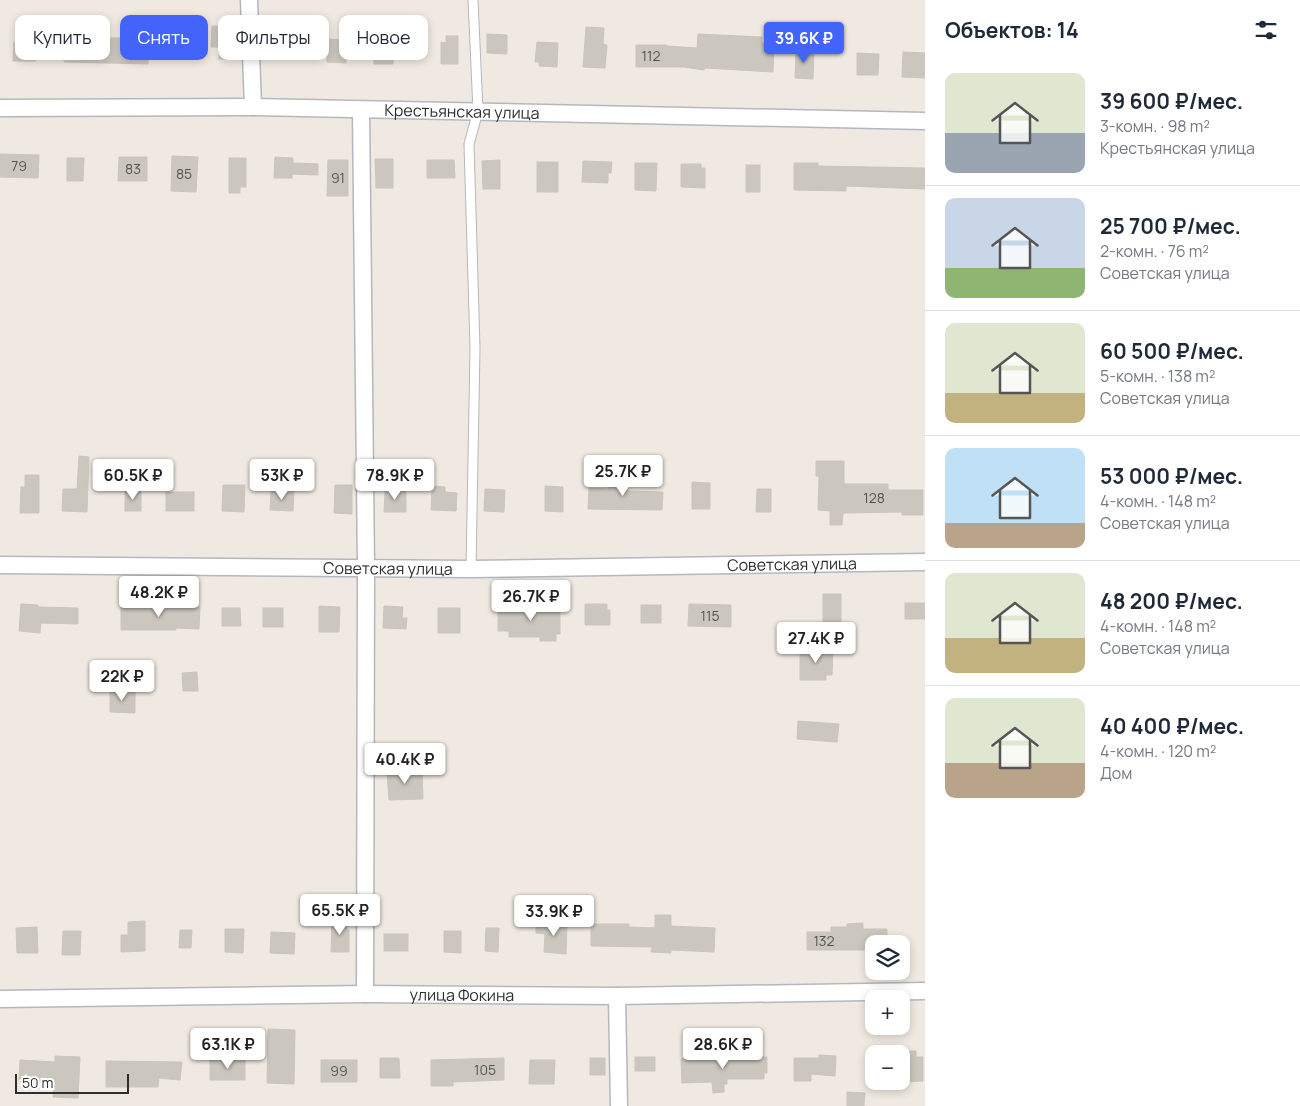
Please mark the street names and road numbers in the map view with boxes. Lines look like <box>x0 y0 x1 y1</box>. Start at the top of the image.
street label: Крестьянская улица <box>384 99 540 124</box>
street label: Советская улица <box>727 552 857 576</box>
street label: Советская улица <box>323 557 453 580</box>
street label: улица Фокина <box>410 983 514 1006</box>

